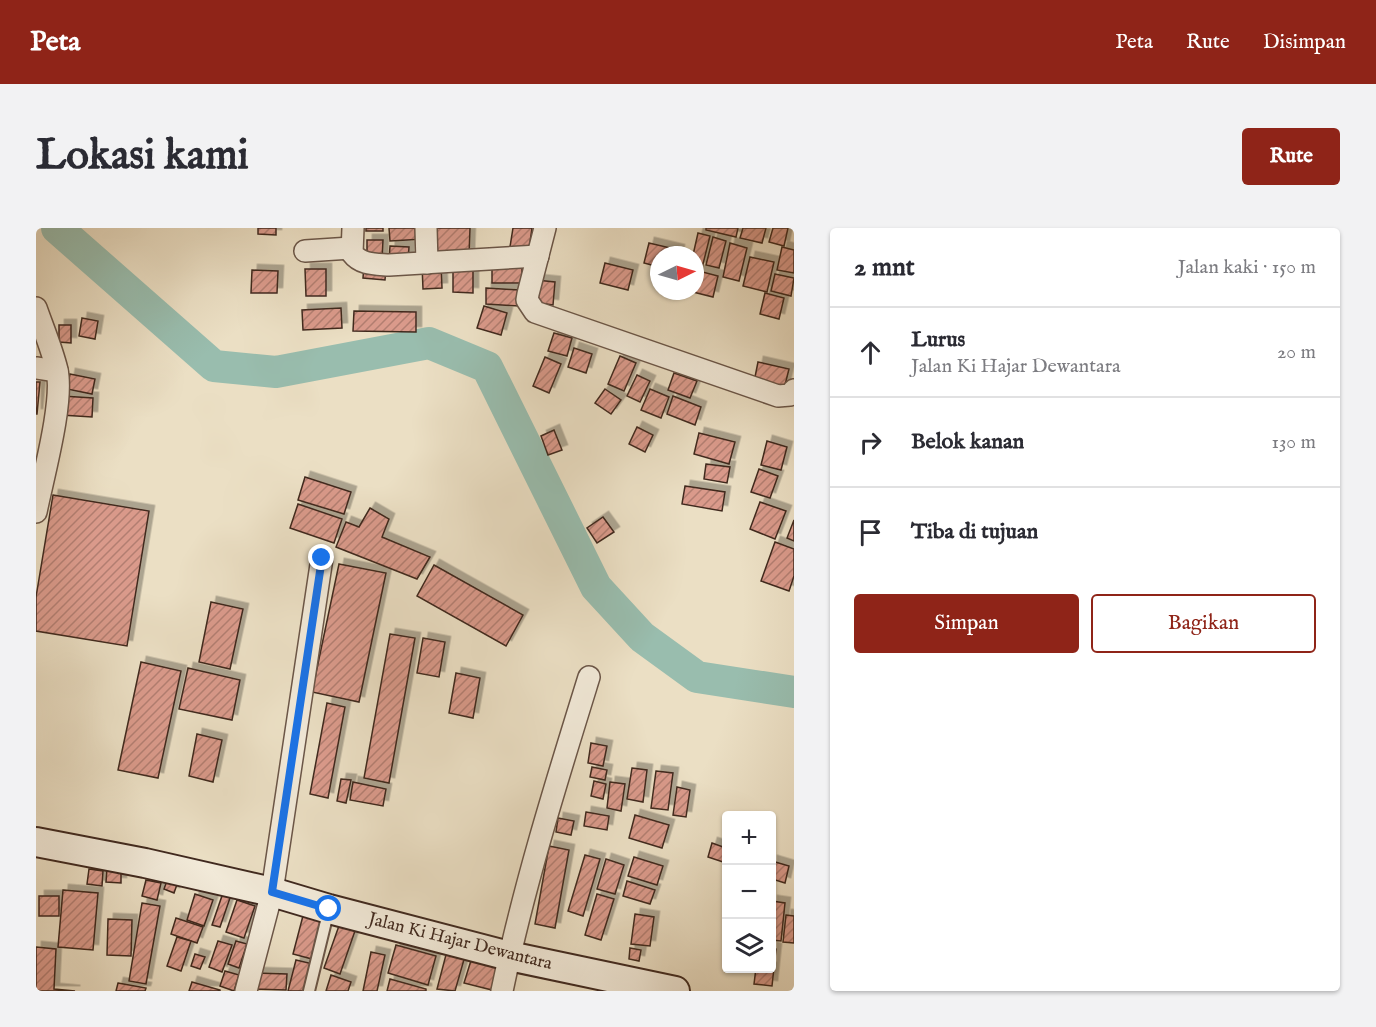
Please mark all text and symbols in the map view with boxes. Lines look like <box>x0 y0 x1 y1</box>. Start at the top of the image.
text: Peta <box>30 25 80 60</box>
text: Peta <box>1115 29 1153 56</box>
text: Rute <box>1186 29 1230 56</box>
text: Disimpan <box>1263 29 1346 56</box>
button: Rute <box>1242 128 1340 185</box>
text: Lokasi kami <box>36 130 249 183</box>
north arrow <box>650 246 704 300</box>
text: 2 mnt <box>854 251 915 284</box>
text: Jalan kaki · 150 m <box>1178 255 1316 280</box>
text: Lurus <box>911 326 965 354</box>
icon: ahead <box>854 336 887 369</box>
text: 20 m <box>1277 340 1316 365</box>
text: Jalan Ki Hajar Dewantara <box>911 354 1121 379</box>
icon: right <box>854 426 887 459</box>
text: Belok kanan <box>911 428 1024 456</box>
text: 130 m <box>1271 430 1316 455</box>
icon: arrive <box>854 516 887 549</box>
text: Tiba di tujuan <box>911 518 1038 546</box>
route end <box>308 544 334 570</box>
button: Simpan <box>854 594 1079 653</box>
button: Bagikan <box>1091 594 1316 653</box>
map controls <box>722 811 776 973</box>
button: + <box>722 811 776 865</box>
button: − <box>722 865 776 919</box>
route start <box>315 895 341 921</box>
street label: Jalan Ki Hajar Dewantara <box>364 908 555 976</box>
button: layers <box>722 919 776 973</box>

